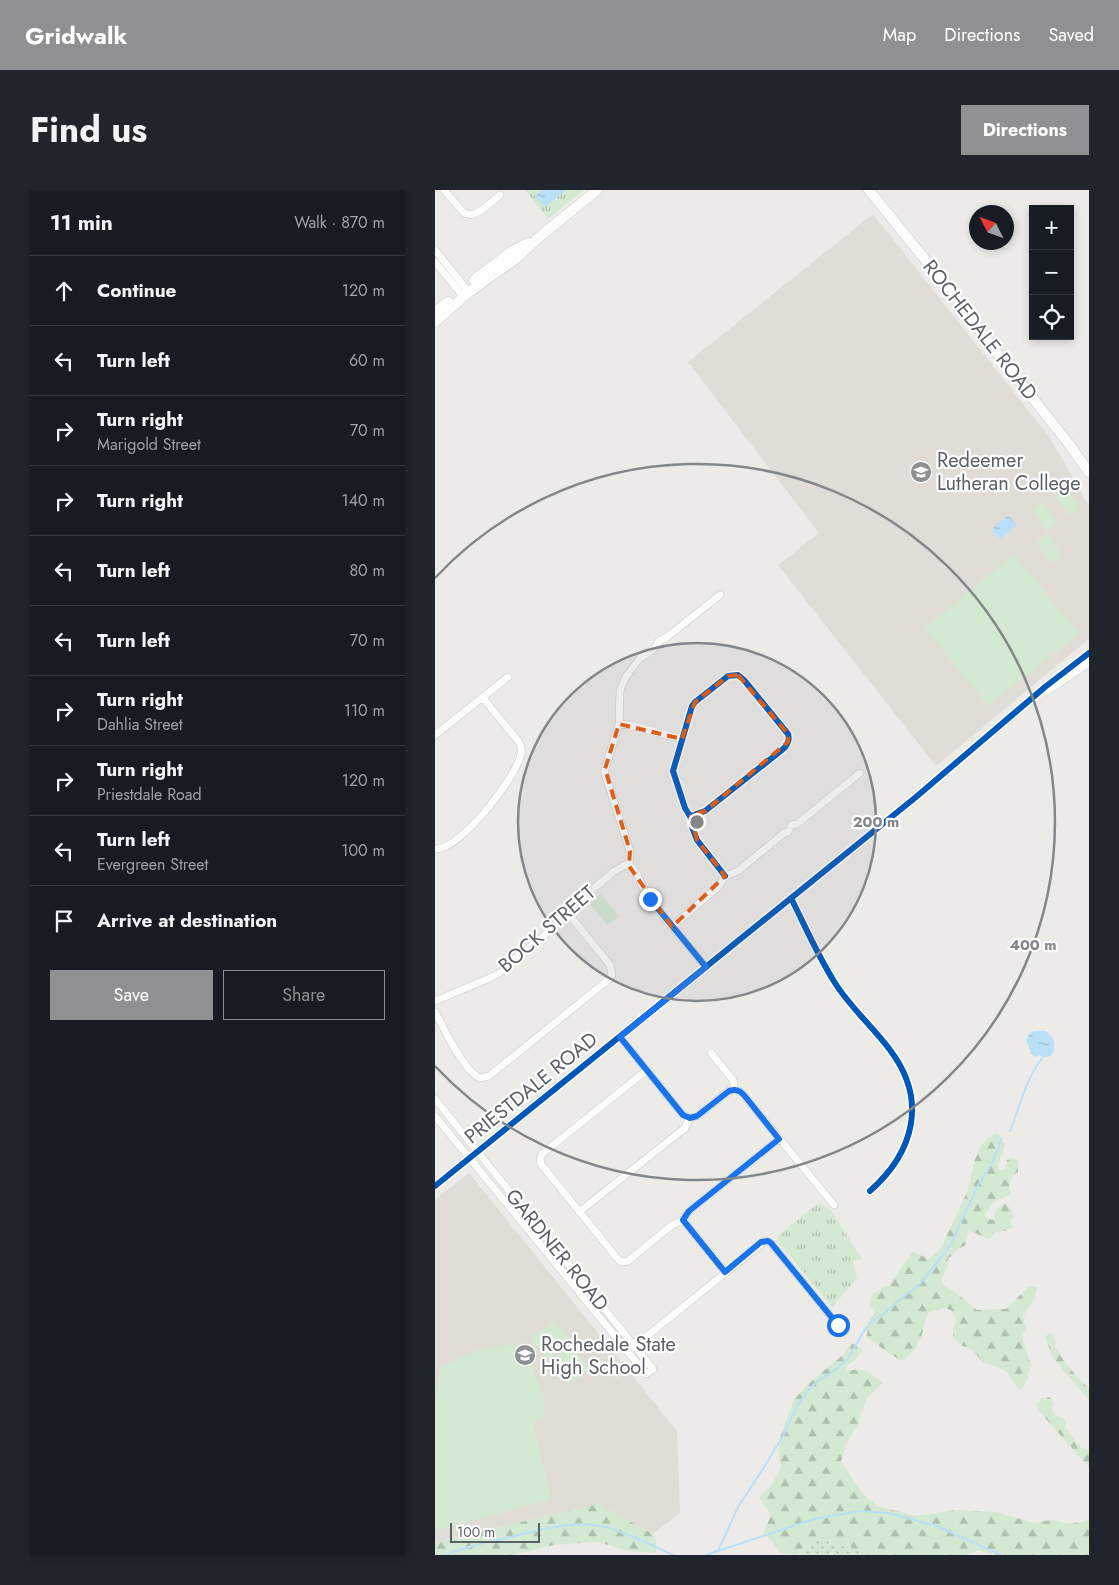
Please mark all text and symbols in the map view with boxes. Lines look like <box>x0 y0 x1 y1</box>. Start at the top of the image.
text: Gridwalk <box>25 18 127 53</box>
text: Map <box>883 22 916 48</box>
text: Directions <box>944 22 1020 48</box>
text: Saved <box>1048 22 1094 48</box>
text: Find us <box>30 105 147 155</box>
button: Directions <box>961 105 1089 155</box>
north arrow <box>969 205 1014 250</box>
map controls <box>1029 205 1074 340</box>
button: + <box>1029 205 1074 250</box>
text: 11 min <box>50 208 113 238</box>
text: Walk · 870 m <box>294 211 385 234</box>
button: − <box>1029 250 1074 295</box>
street label: ROCHEDALE ROAD <box>916 254 1044 406</box>
icon: ahead <box>50 277 78 305</box>
text: Continue <box>97 277 176 304</box>
text: 120 m <box>342 279 385 302</box>
button: locate <box>1029 295 1074 340</box>
icon: left <box>50 347 78 375</box>
text: Turn left <box>97 347 170 374</box>
text: 60 m <box>349 349 385 372</box>
text: Turn right <box>97 406 183 433</box>
icon: right <box>50 417 78 445</box>
text: 70 m <box>350 419 385 442</box>
text: Marigold Street <box>97 433 201 456</box>
place label: Redeemer Lutheran College <box>937 446 1081 498</box>
school or university icon: Redeemer Lutheran College <box>909 460 933 484</box>
icon: right <box>50 487 78 515</box>
text: Turn right <box>97 487 183 514</box>
text: 140 m <box>342 489 385 512</box>
icon: left <box>50 557 78 585</box>
text: Turn left <box>97 557 170 584</box>
text: 80 m <box>349 559 385 582</box>
icon: left <box>50 627 78 655</box>
text: Turn left <box>97 627 170 654</box>
text: 70 m <box>350 629 385 652</box>
text: Turn right <box>97 686 183 713</box>
icon: right <box>50 697 78 725</box>
text: 110 m <box>344 699 385 722</box>
text: Dahlia Street <box>97 713 183 736</box>
text: Turn right <box>97 756 183 783</box>
icon: right <box>50 767 78 795</box>
text: 120 m <box>342 769 385 792</box>
text: Priestdale Road <box>97 783 202 806</box>
text: 200 m <box>853 811 899 833</box>
centre of rings <box>688 813 706 831</box>
text: Turn left <box>97 826 170 853</box>
icon: left <box>50 837 78 865</box>
text: 100 m <box>341 839 385 862</box>
text: Evergreen Street <box>97 853 208 876</box>
street label: BOCK STREET <box>492 878 603 980</box>
route end <box>639 888 662 911</box>
icon: arrive <box>50 907 78 935</box>
text: Arrive at destination <box>97 907 277 934</box>
text: 400 m <box>1009 934 1057 956</box>
button: Save <box>50 970 213 1020</box>
button: Share <box>223 970 385 1020</box>
street label: PRIESTDALE ROAD <box>458 1025 604 1151</box>
street label: GARDNER ROAD <box>499 1183 615 1317</box>
route start <box>827 1314 850 1337</box>
place label: Rochedale State High School <box>541 1330 676 1382</box>
school or university icon: Rochedale State High School <box>513 1343 537 1367</box>
scale bar <box>450 1520 540 1543</box>
text: 100 m <box>457 1522 495 1542</box>

